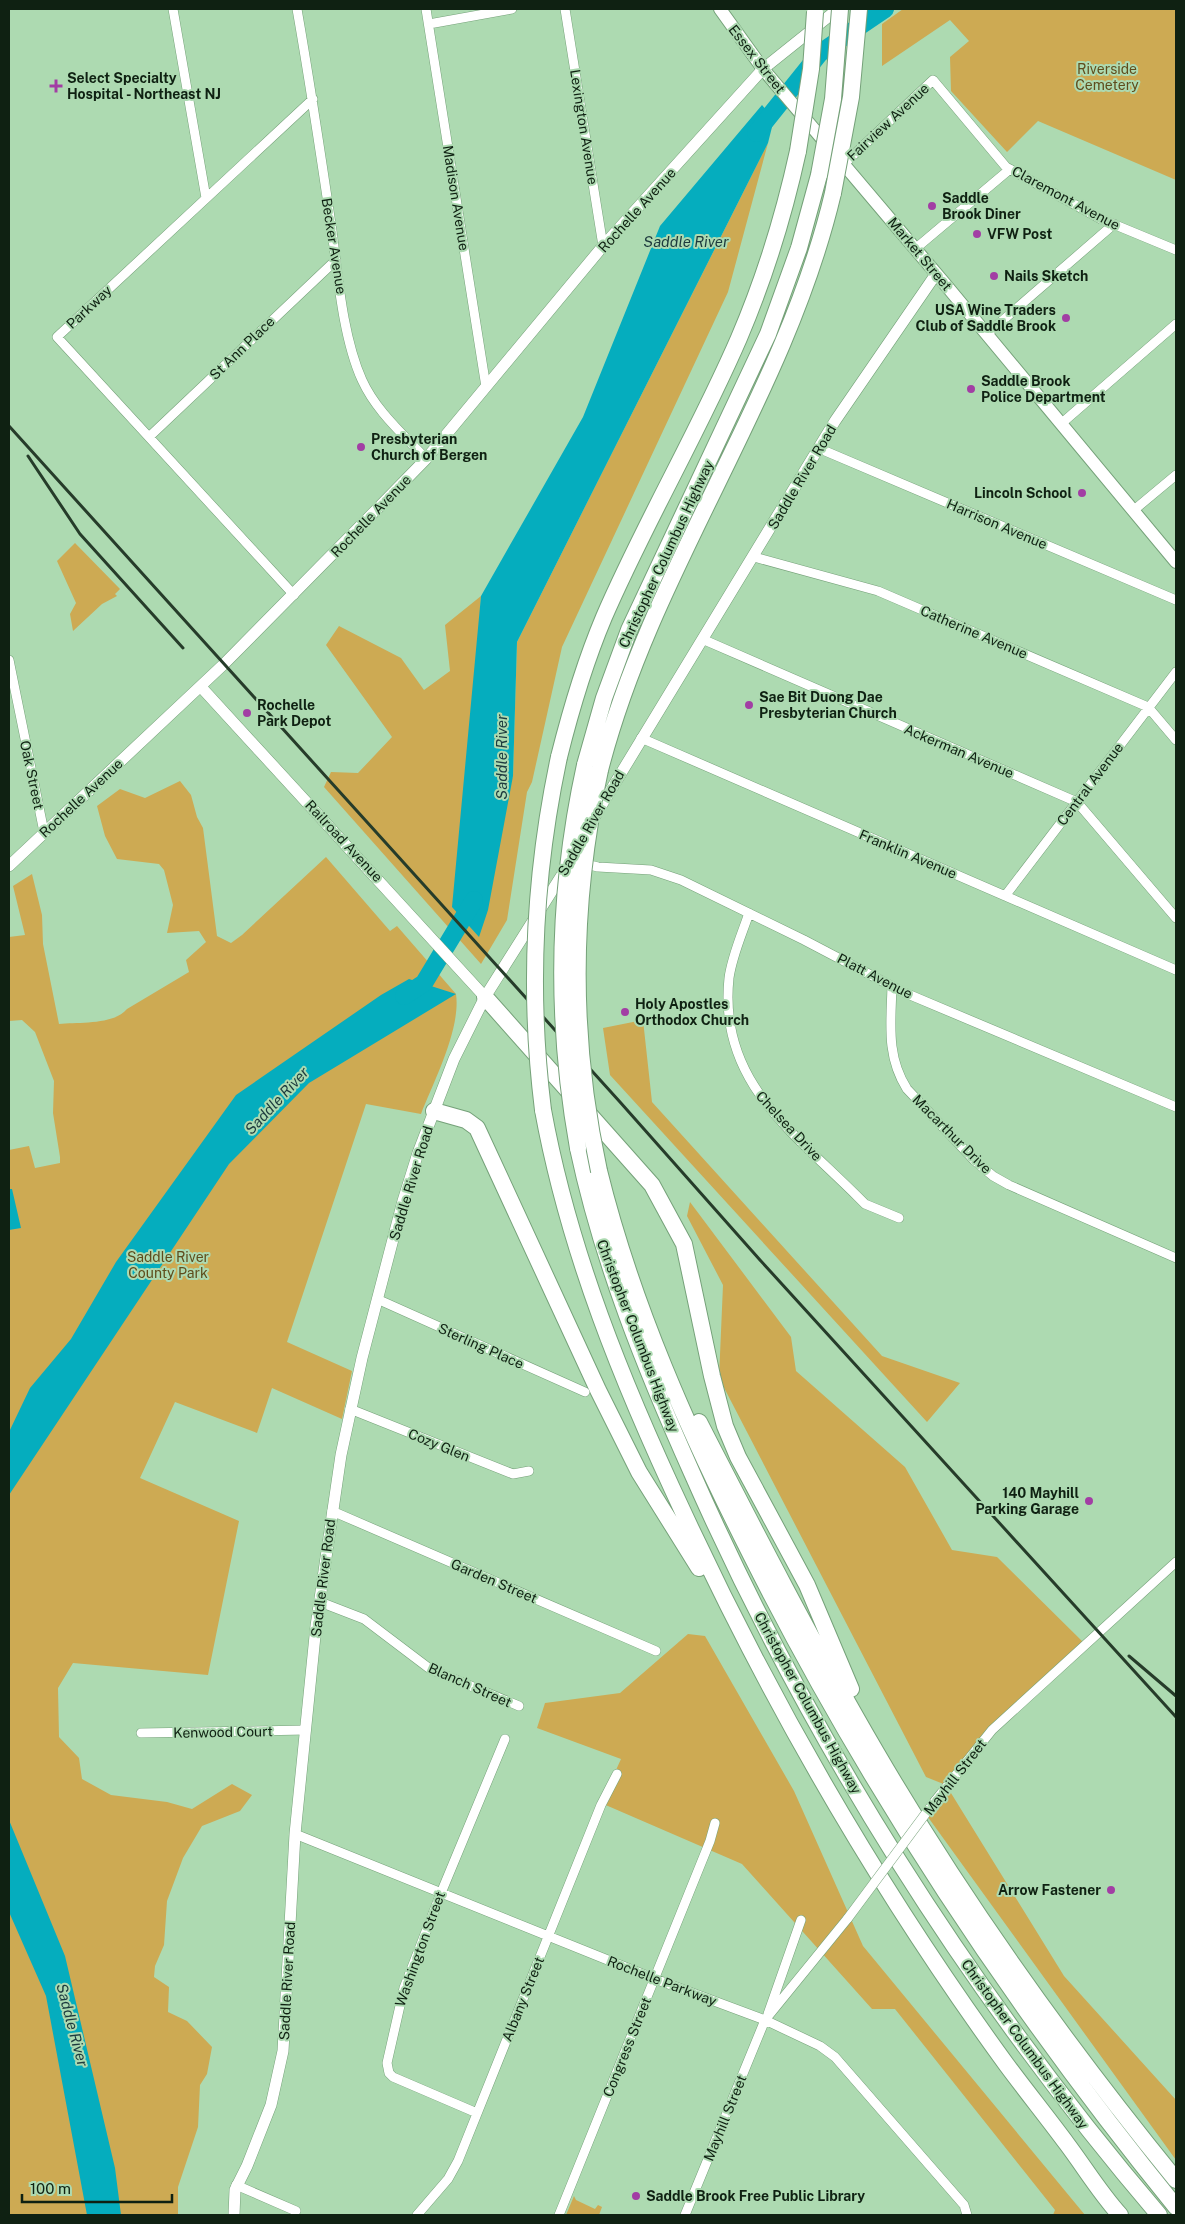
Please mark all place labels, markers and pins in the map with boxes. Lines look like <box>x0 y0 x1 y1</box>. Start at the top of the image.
place label: Select Specialty Hospital - Northeast NJ <box>67 70 221 102</box>
marker: Select Specialty Hospital - Northeast NJ <box>49 79 63 93</box>
place label: Saddle Brook Diner <box>942 190 1021 222</box>
marker: Saddle Brook Diner <box>926 200 938 212</box>
place label: VFW Post <box>987 226 1052 242</box>
marker: VFW Post <box>971 228 983 240</box>
place label: Nails Sketch <box>1004 268 1088 284</box>
marker: Nails Sketch <box>988 270 1000 282</box>
place label: USA Wine Traders Club of Saddle Brook <box>915 302 1056 334</box>
marker: USA Wine Traders Club of Saddle Brook <box>1060 312 1072 324</box>
place label: Saddle Brook Police Department <box>981 373 1106 405</box>
marker: Saddle Brook Police Department <box>965 383 977 395</box>
place label: Presbyterian Church of Bergen <box>371 431 487 463</box>
marker: Presbyterian Church of Bergen <box>355 441 367 453</box>
place label: Lincoln School <box>974 485 1072 501</box>
marker: Lincoln School <box>1076 487 1088 499</box>
place label: Sae Bit Duong Dae Presbyterian Church <box>759 689 897 721</box>
place label: Rochelle Park Depot <box>257 697 331 729</box>
marker: Sae Bit Duong Dae Presbyterian Church <box>743 699 755 711</box>
marker: Rochelle Park Depot <box>241 707 253 719</box>
place label: Holy Apostles Orthodox Church <box>635 996 749 1028</box>
marker: Holy Apostles Orthodox Church <box>619 1006 631 1018</box>
place label: 140 Mayhill Parking Garage <box>975 1485 1079 1517</box>
marker: 140 Mayhill Parking Garage <box>1083 1495 1095 1507</box>
place label: Arrow Fastener <box>998 1882 1101 1898</box>
marker: Arrow Fastener <box>1105 1884 1117 1896</box>
place label: Saddle Brook Free Public Library <box>646 2188 865 2204</box>
marker: Saddle Brook Free Public Library <box>630 2190 642 2202</box>

